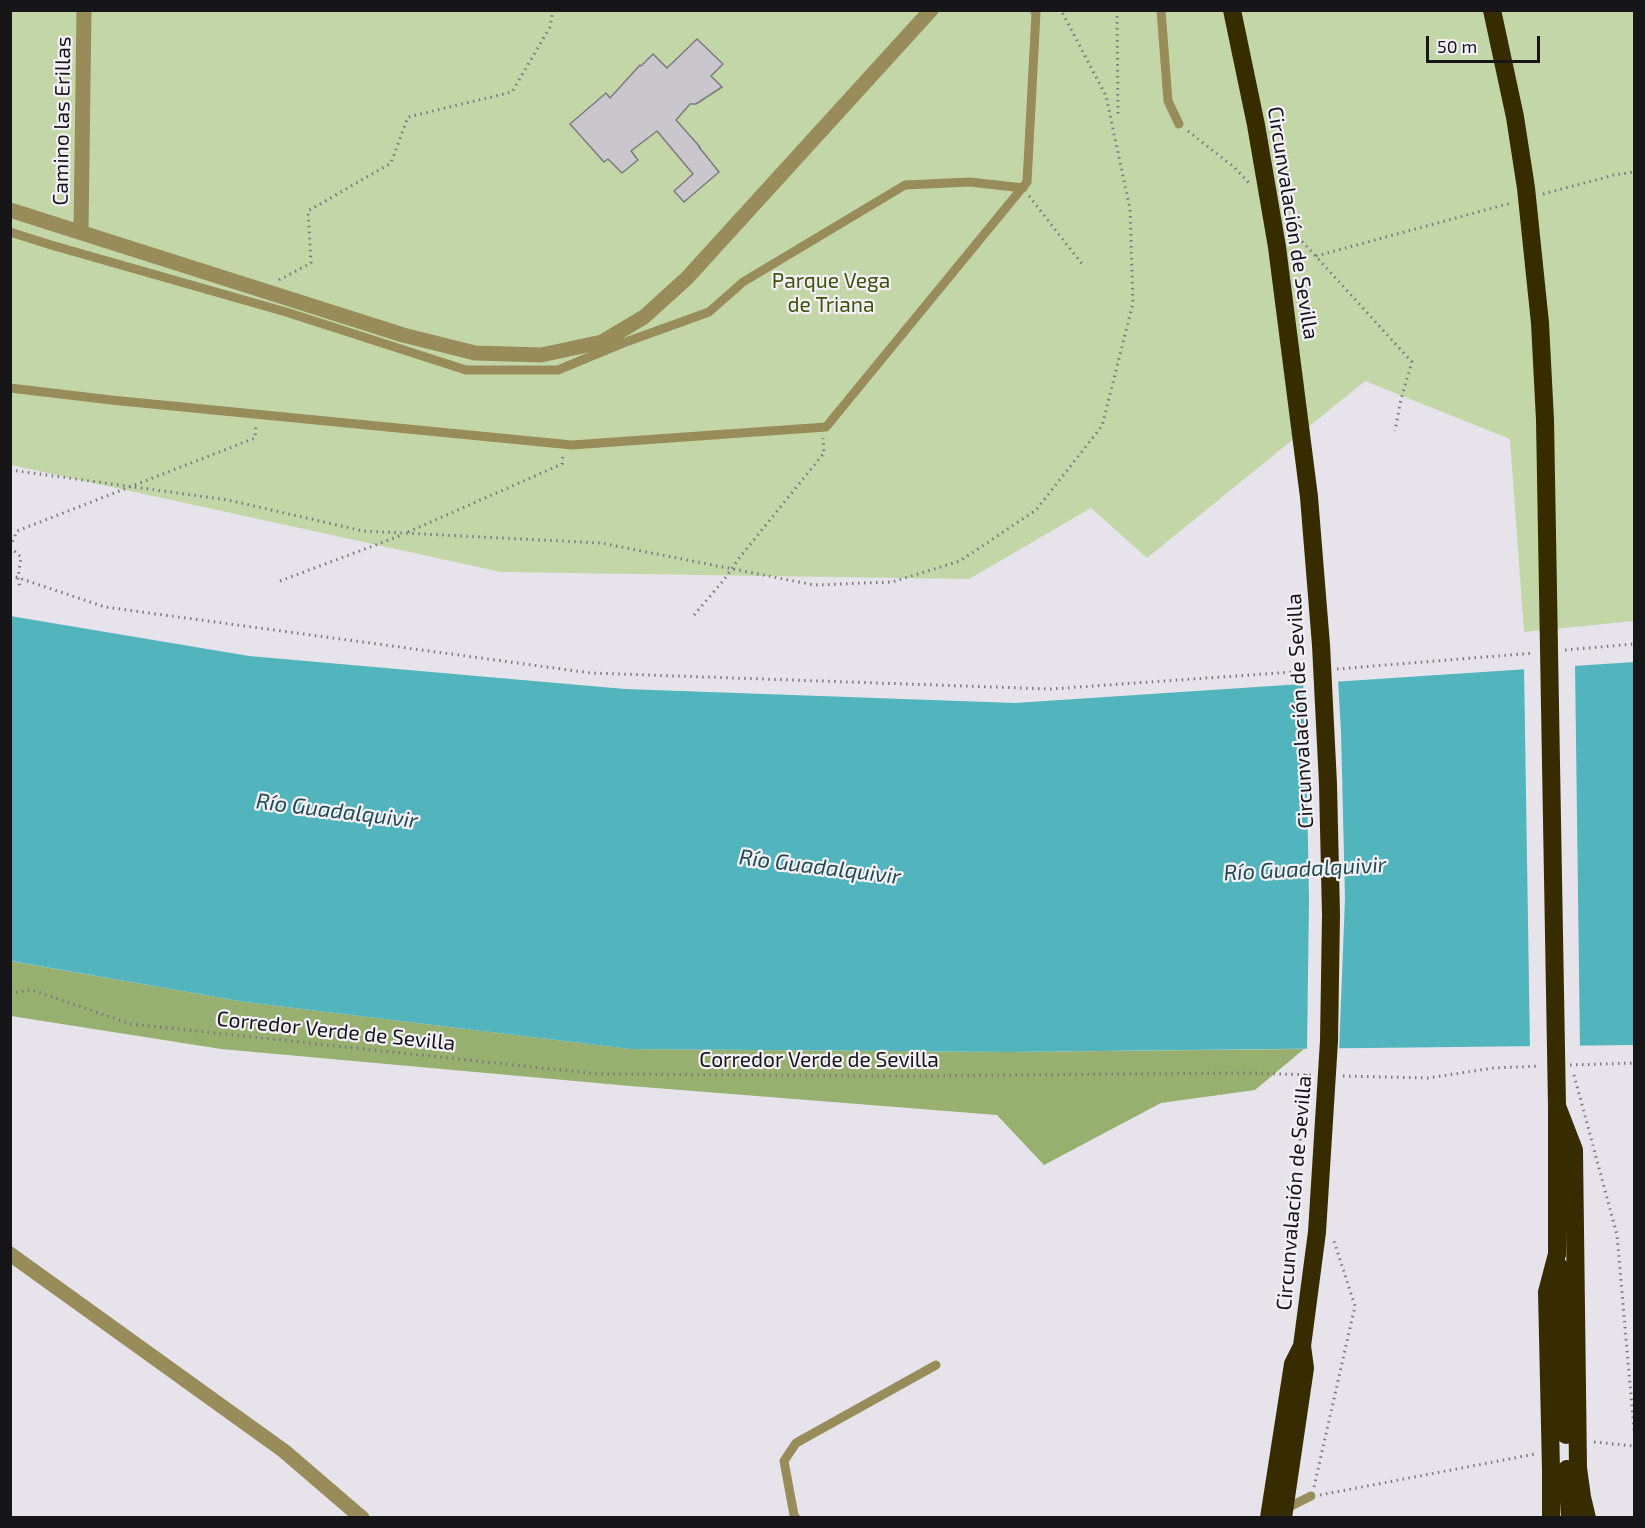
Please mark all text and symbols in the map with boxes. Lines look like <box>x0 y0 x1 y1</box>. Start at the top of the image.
scale bar <box>1429 24 1543 62</box>
text: 50 m <box>1437 35 1477 57</box>
street label: Camino las Erillas <box>48 36 76 206</box>
street label: Circunvalación de Sevilla <box>1262 105 1324 341</box>
park label: Parque Vega de Triana <box>772 268 890 318</box>
street label: Circunvalación de Sevilla <box>1281 593 1319 829</box>
water label: Río Guadalquivir <box>254 788 420 834</box>
water label: Río Guadalquivir <box>737 844 903 890</box>
water label: Río Guadalquivir <box>1223 852 1387 886</box>
street label: Corredor Verde de Sevilla <box>216 1006 456 1056</box>
street label: Corredor Verde de Sevilla <box>699 1047 939 1073</box>
street label: Circunvalación de Sevilla <box>1271 1074 1317 1312</box>

